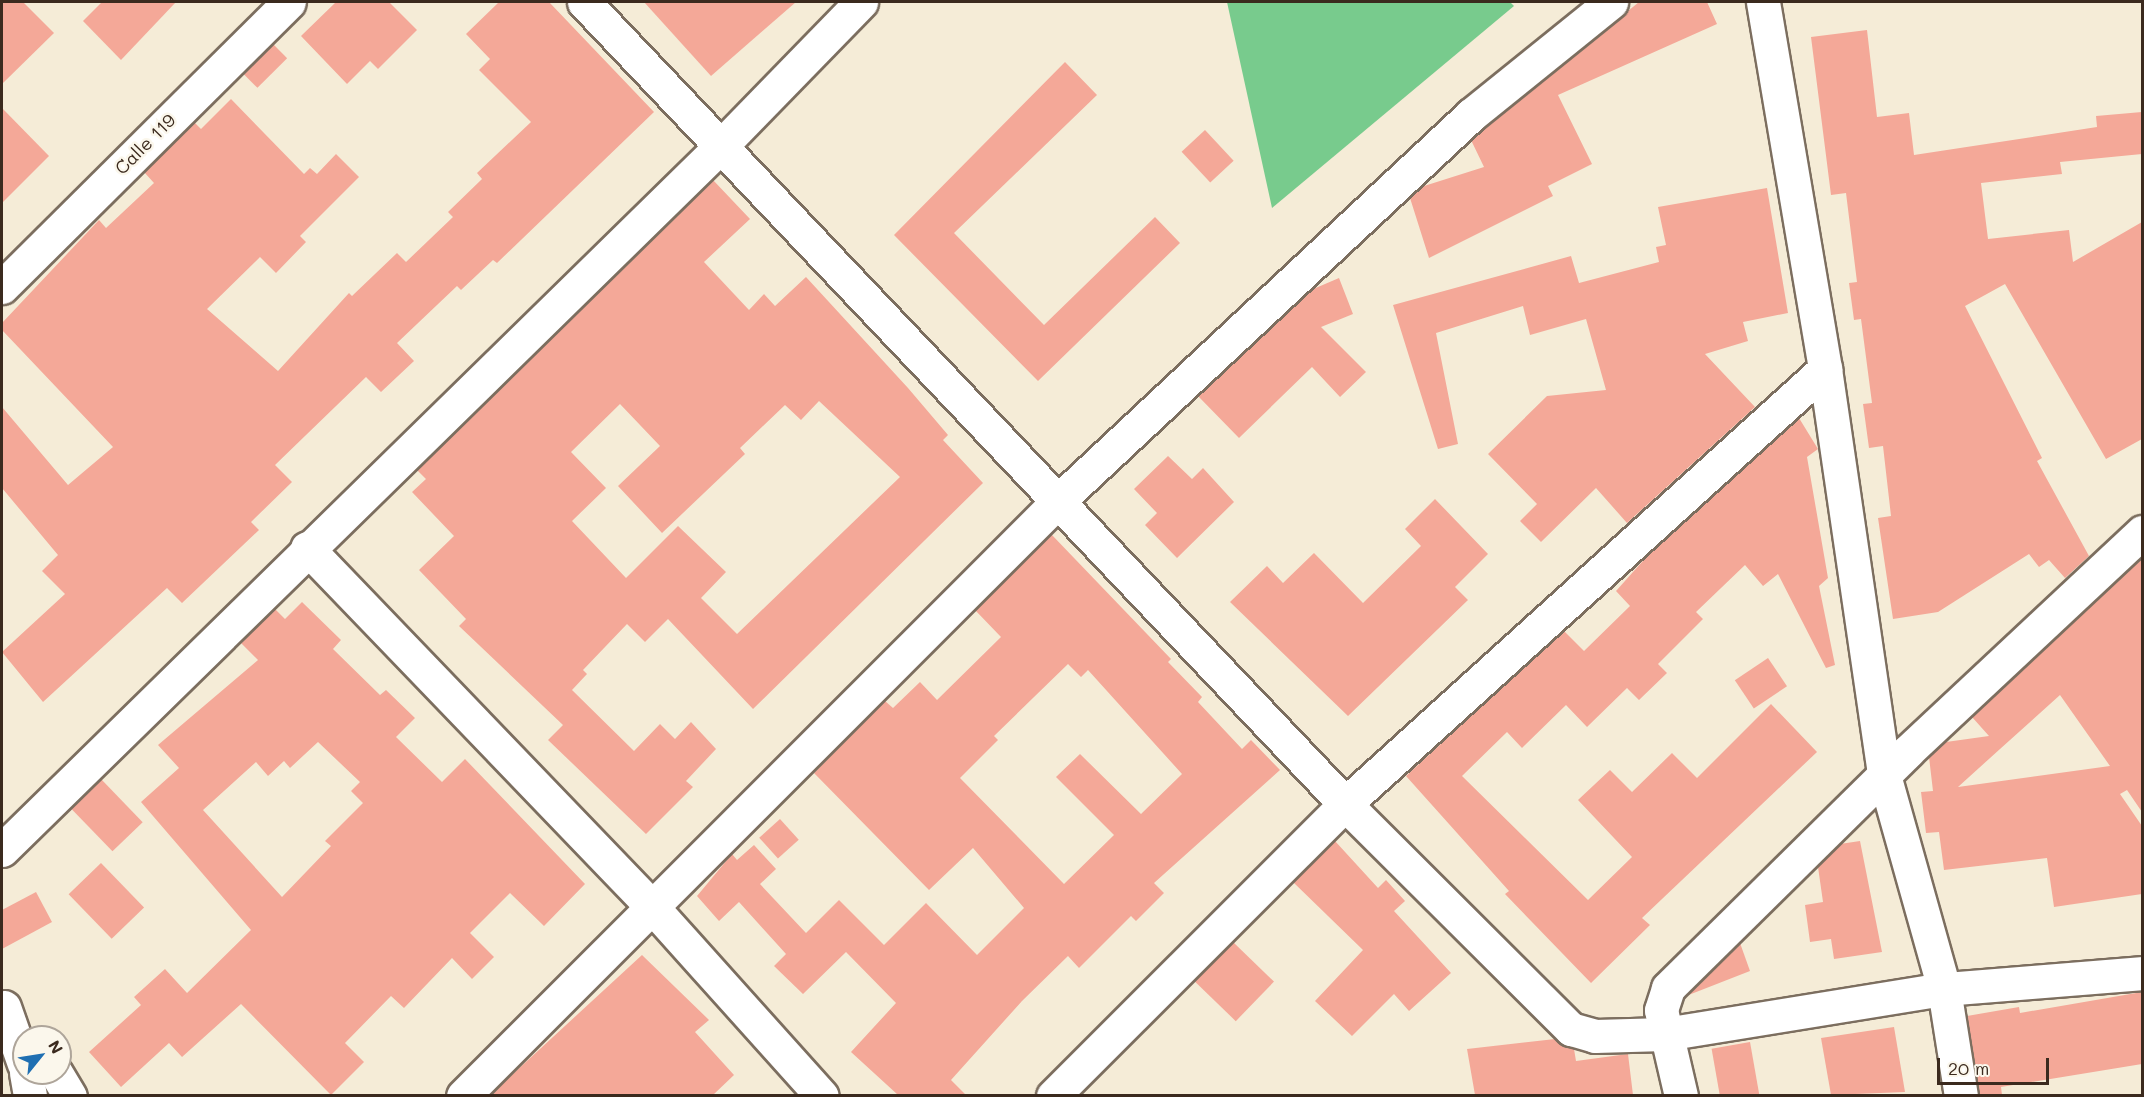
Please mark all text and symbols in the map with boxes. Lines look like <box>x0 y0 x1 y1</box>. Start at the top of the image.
street label: Calle 119 <box>110 109 180 179</box>
north arrow <box>12 1025 72 1085</box>
text: N <box>44 1036 68 1057</box>
scale bar <box>1940 1046 2052 1084</box>
text: 20 m <box>1948 1056 1989 1080</box>

